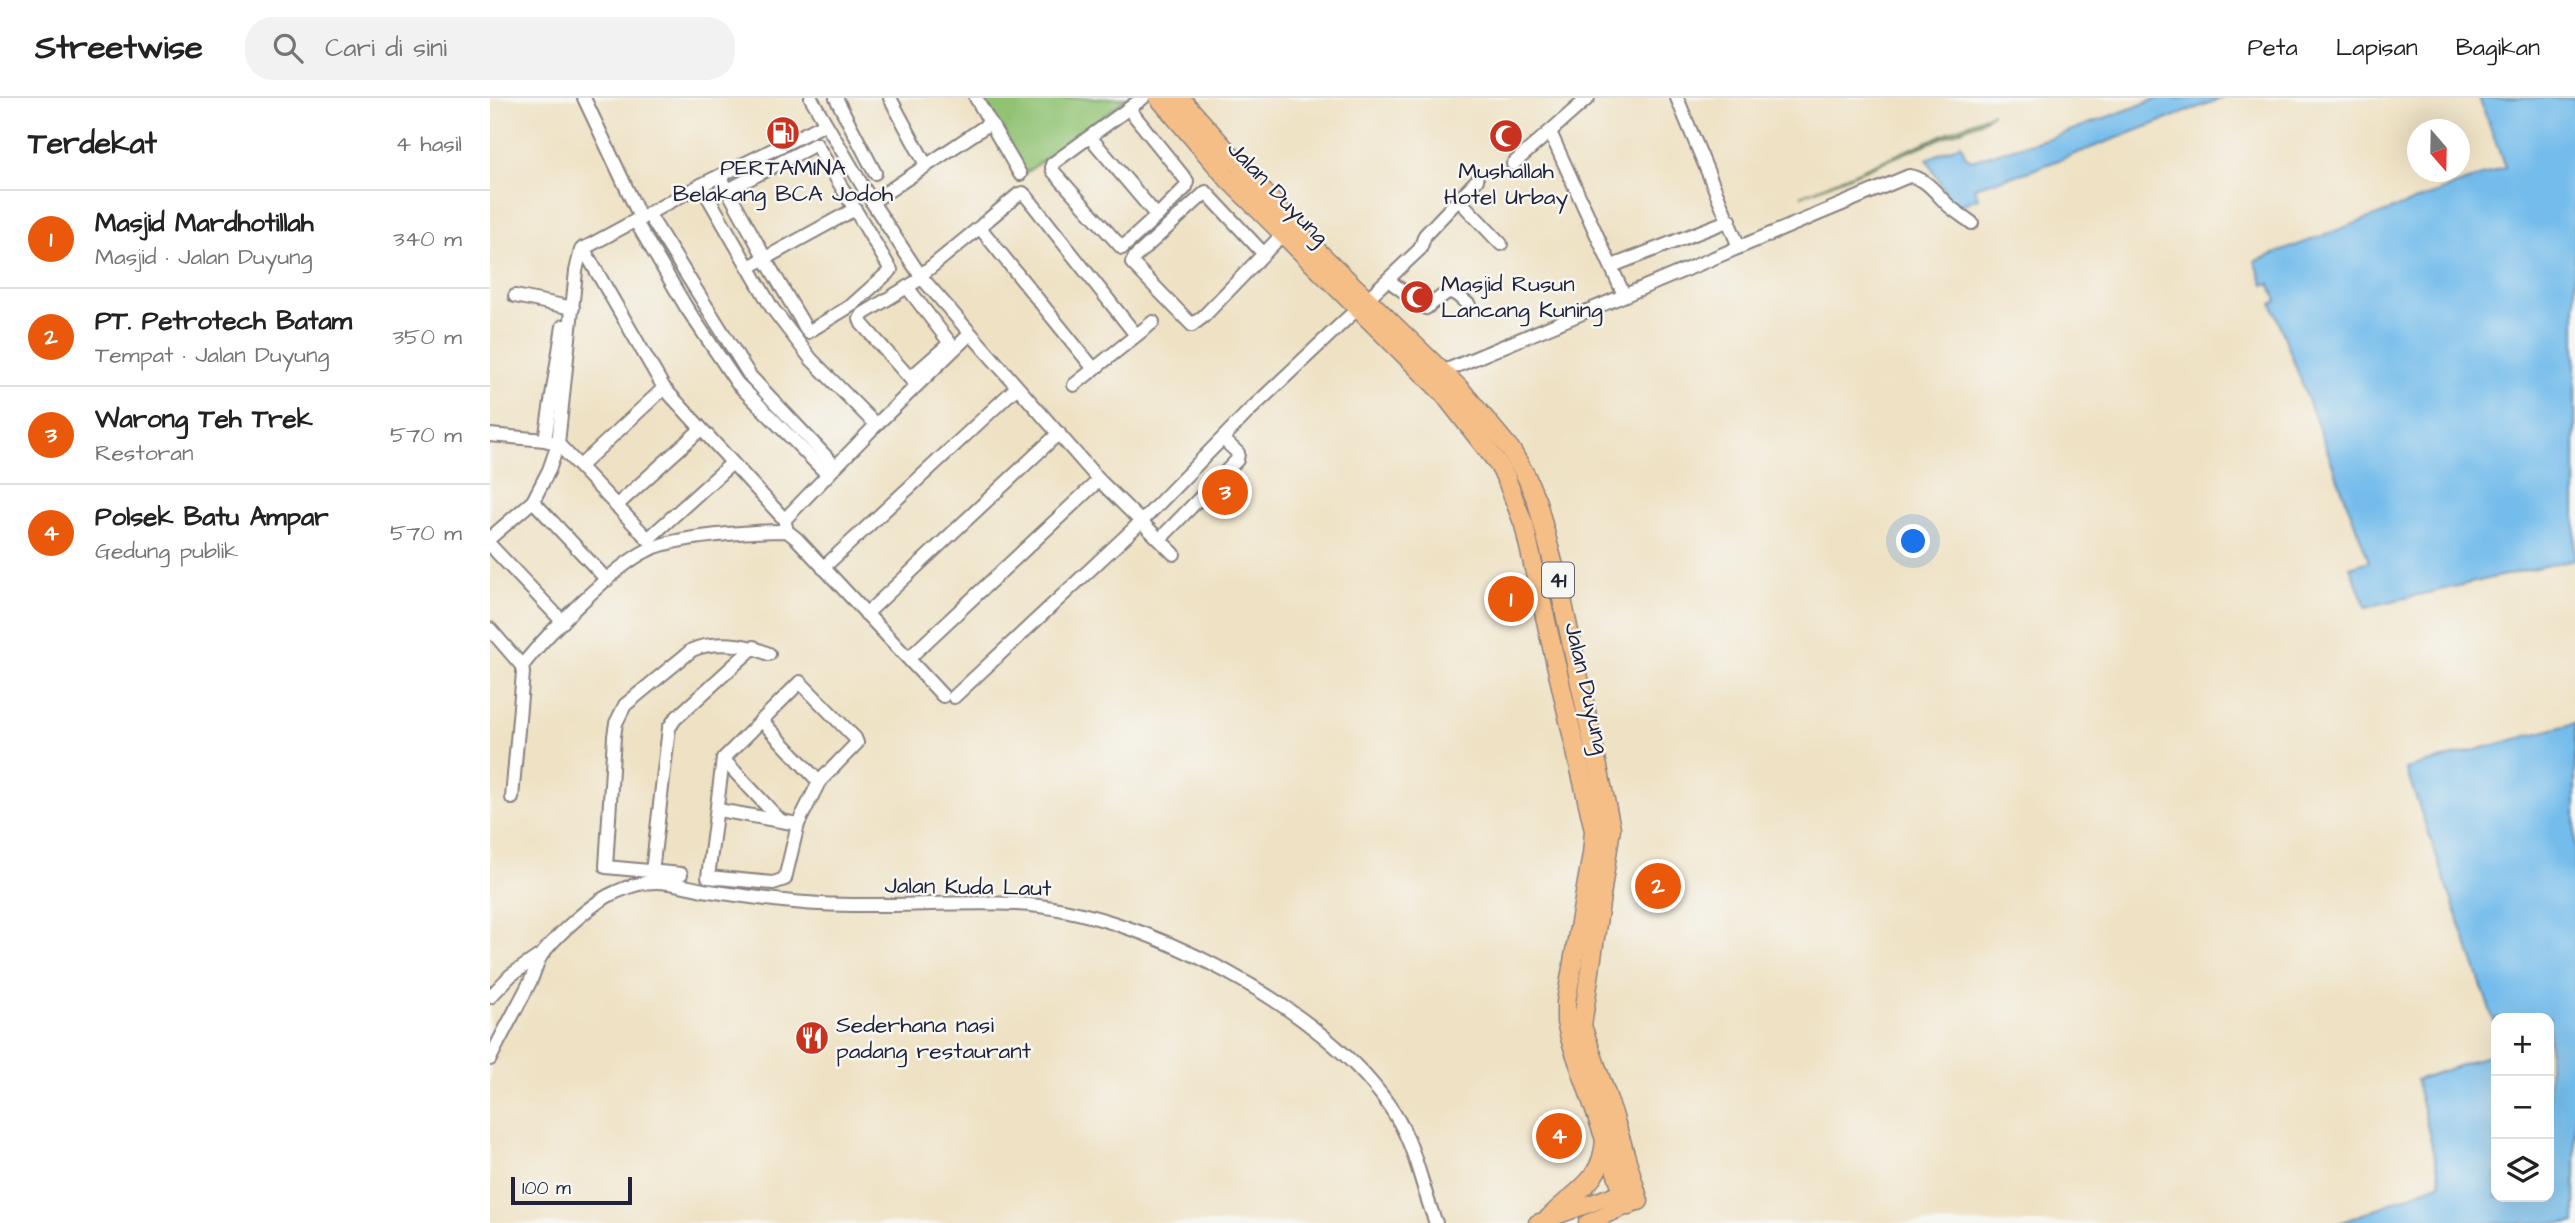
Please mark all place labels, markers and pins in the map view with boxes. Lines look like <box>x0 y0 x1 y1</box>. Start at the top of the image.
fuel station icon: PERTAMINA Belakang BCA Jodoh <box>764 114 802 152</box>
mosque icon: Mushallah Hotel Urbay <box>1487 117 1525 155</box>
place label: PERTAMINA Belakang BCA Jodoh <box>673 152 894 211</box>
place label: Mushallah Hotel Urbay <box>1444 155 1569 214</box>
place label: Masjid Rusun Lancang Kuning <box>1441 268 1603 327</box>
mosque icon: Masjid Rusun Lancang Kuning <box>1398 278 1436 316</box>
pin: 3 <box>1202 466 1248 518</box>
pin: 1 <box>1488 573 1534 625</box>
pin: 2 <box>1635 860 1681 912</box>
place label: Sederhana nasi padang restaurant <box>836 1009 1032 1068</box>
restaurant icon: Sederhana nasi padang restaurant <box>793 1019 831 1057</box>
pin: 4 <box>1536 1110 1582 1162</box>

